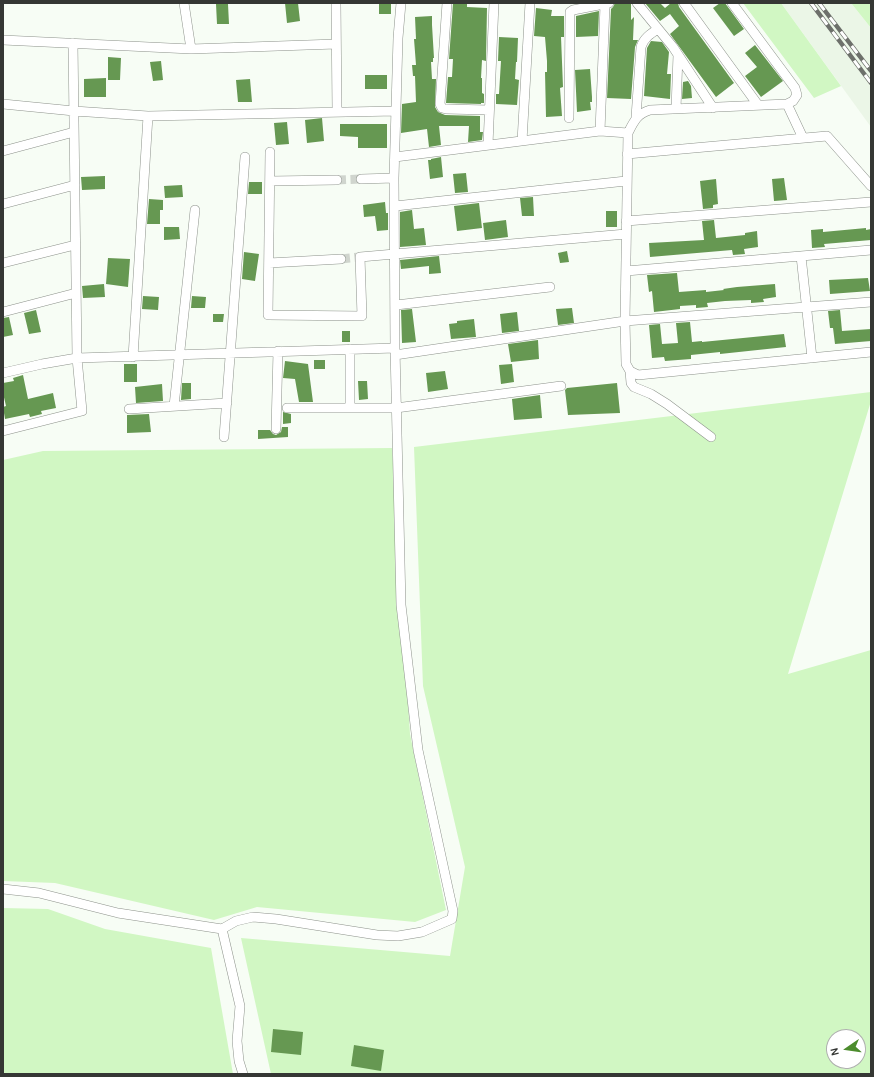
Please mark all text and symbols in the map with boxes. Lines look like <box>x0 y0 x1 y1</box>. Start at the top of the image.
north arrow <box>826 1029 866 1069</box>
text: N <box>828 1046 842 1057</box>

